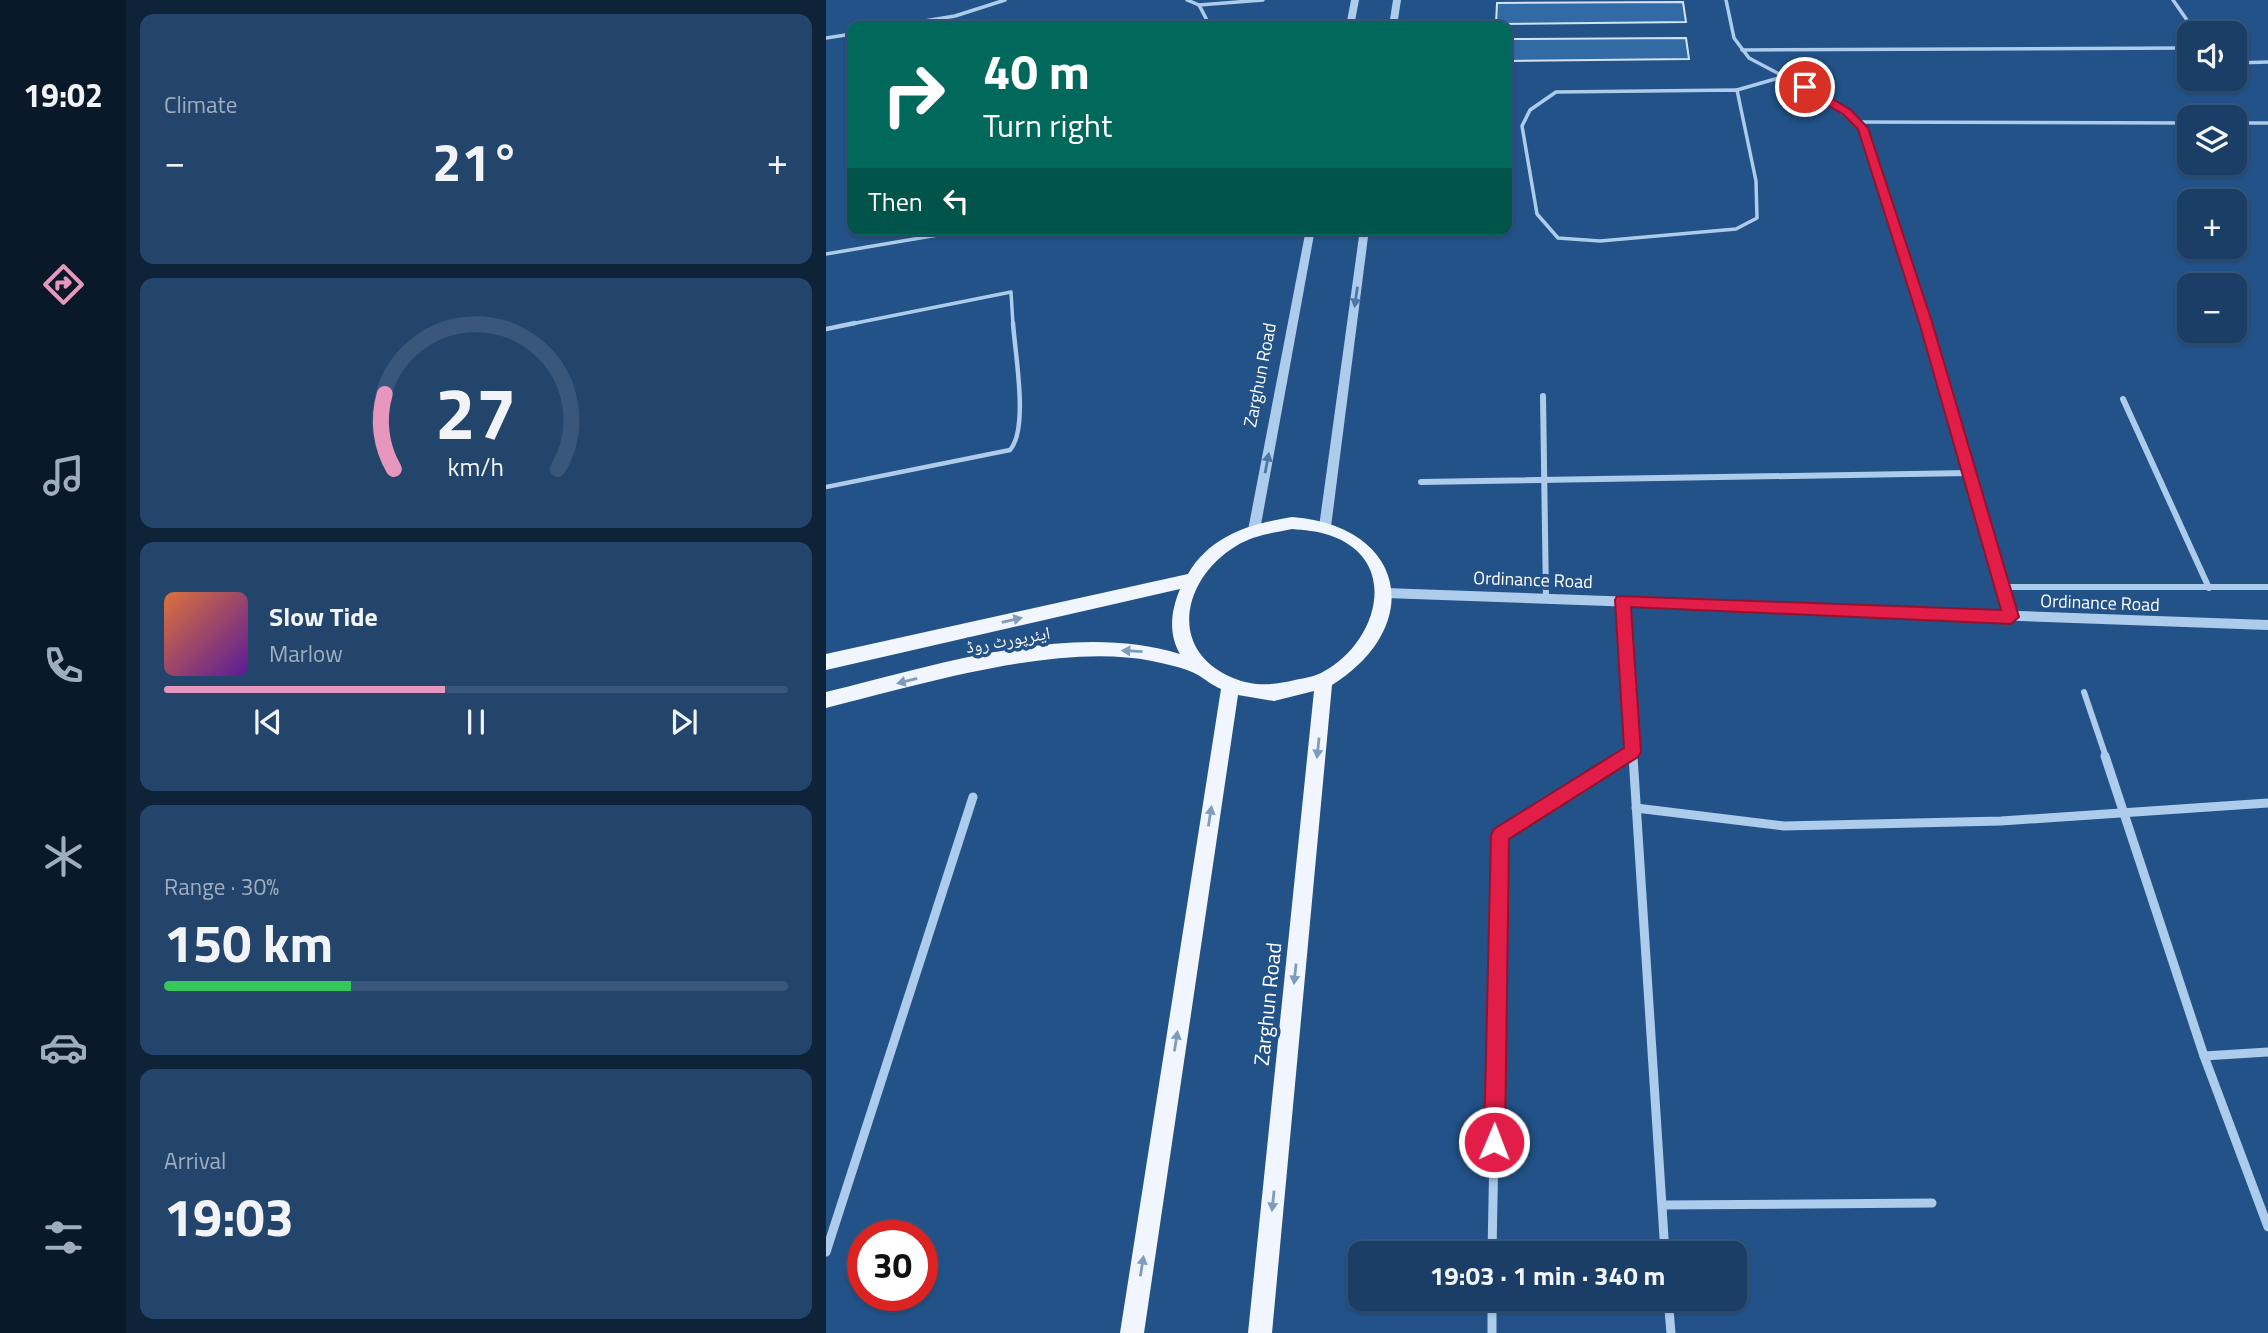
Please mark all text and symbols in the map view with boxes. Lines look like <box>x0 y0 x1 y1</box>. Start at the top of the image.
map controls <box>2177 21 2247 343</box>
button: sound <box>2177 21 2247 91</box>
text: 40 m <box>983 33 1090 108</box>
icon: right <box>868 49 959 140</box>
pin <box>1775 57 1835 117</box>
icon: arrive <box>1786 68 1824 106</box>
text: 19:02 <box>23 71 103 119</box>
text: Climate <box>164 87 237 122</box>
text: Turn right <box>983 101 1112 149</box>
button: layers <box>2177 105 2247 175</box>
text: 21° <box>432 122 520 201</box>
text: − <box>164 132 185 190</box>
text: + <box>767 132 788 190</box>
text: Then <box>868 182 923 221</box>
icon: left <box>937 182 975 220</box>
button: + <box>2177 189 2247 259</box>
icon: directions <box>39 260 88 309</box>
button: − <box>2177 273 2247 343</box>
one-way arrow <box>1351 286 1362 308</box>
street label: Zarghun Road <box>1236 320 1283 429</box>
text: 27 <box>435 357 517 467</box>
text: km/h <box>448 447 504 485</box>
icon: music <box>39 451 88 500</box>
one-way arrow <box>1261 452 1272 474</box>
street label: Ordinance Road <box>1473 564 1593 595</box>
street label: Ordinance Road <box>2040 587 2160 618</box>
text: Slow Tide <box>269 597 378 636</box>
one-way arrow <box>1001 614 1023 625</box>
street label: ایئرپورٹ روڈ <box>964 619 1052 660</box>
text: Marlow <box>269 636 343 671</box>
icon: phone <box>39 641 88 690</box>
one-way arrow <box>1120 646 1142 657</box>
one-way arrow <box>896 676 918 687</box>
icon: previous <box>249 703 287 741</box>
icon: pause <box>457 703 495 741</box>
icon: next <box>665 703 703 741</box>
one-way arrow <box>1312 737 1323 759</box>
one-way arrow <box>1205 805 1216 827</box>
icon: climate <box>39 832 88 881</box>
text: Range · 30% <box>164 869 279 904</box>
text: 150 km <box>164 903 333 982</box>
street label: Zarghun Road <box>1245 941 1289 1067</box>
one-way arrow <box>1290 963 1301 985</box>
icon: car <box>39 1023 88 1072</box>
one-way arrow <box>1171 1029 1182 1051</box>
position arrow <box>1457 1105 1531 1179</box>
text: Arrival <box>164 1143 226 1178</box>
text: 19:03 <box>164 1177 294 1256</box>
one-way arrow <box>1267 1190 1278 1212</box>
icon: filters <box>39 1213 88 1262</box>
speed limit sign: 30 <box>847 1220 938 1311</box>
one-way arrow <box>1137 1254 1148 1276</box>
text: 19:03 · 1 min · 340 m <box>1430 1256 1665 1295</box>

